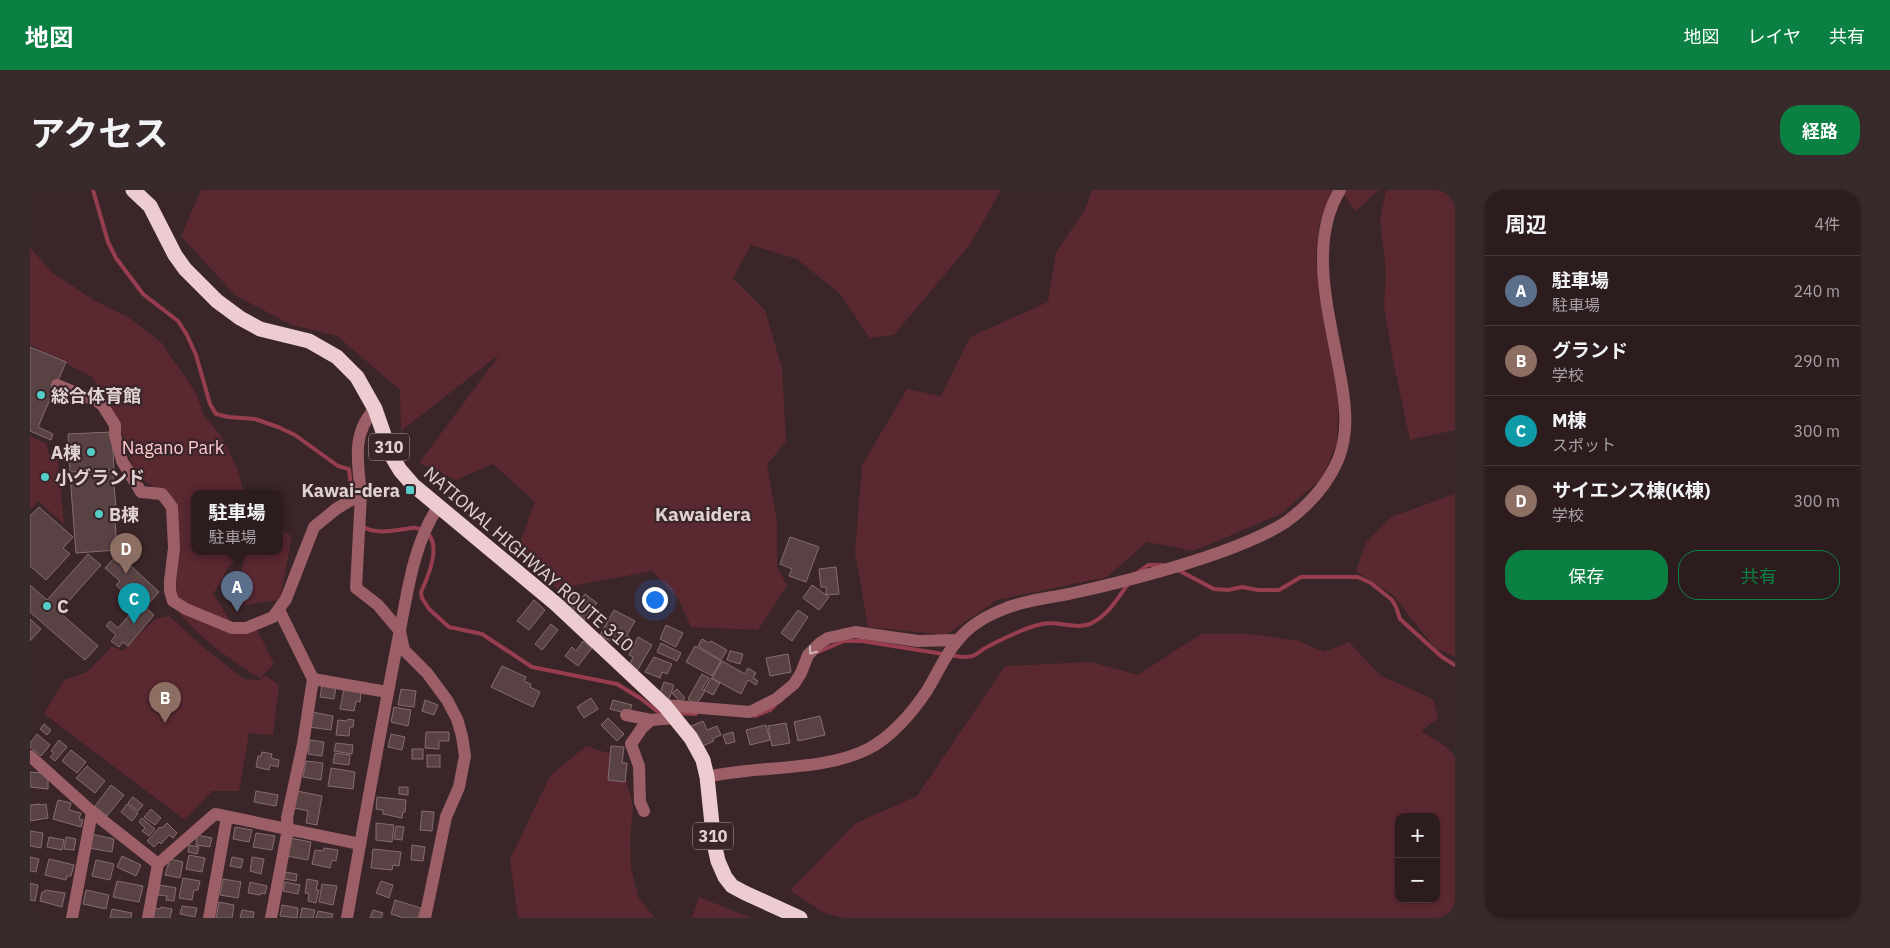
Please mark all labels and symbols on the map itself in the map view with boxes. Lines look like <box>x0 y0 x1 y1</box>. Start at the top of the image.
place label: 総合体育館 <box>51 384 141 407</box>
marker: 総合体育館 <box>35 389 47 401</box>
road number: 310 <box>369 433 409 460</box>
park label: Nagano Park <box>122 436 225 459</box>
place label: A棟 <box>51 441 81 464</box>
marker: A棟 <box>85 446 97 458</box>
street label: NATIONAL HIGHWAY ROUTE 310 <box>419 461 639 657</box>
place label: 小グランド <box>55 466 145 489</box>
marker: 小グランド <box>39 471 51 483</box>
place label: Kawai-dera <box>301 479 400 502</box>
marker: Kawai-dera <box>404 484 416 496</box>
district label: Kawaidera <box>655 502 751 526</box>
place label: B棟 <box>109 503 139 526</box>
marker: B棟 <box>93 508 105 520</box>
pin: D <box>110 533 142 574</box>
pin: A <box>221 571 253 612</box>
pin: C <box>118 583 150 624</box>
your location <box>642 587 668 613</box>
place label: C <box>57 595 69 618</box>
marker: C <box>41 600 53 612</box>
one-way arrow <box>809 646 818 655</box>
pin: B <box>149 682 181 723</box>
road number: 310 <box>693 822 733 849</box>

